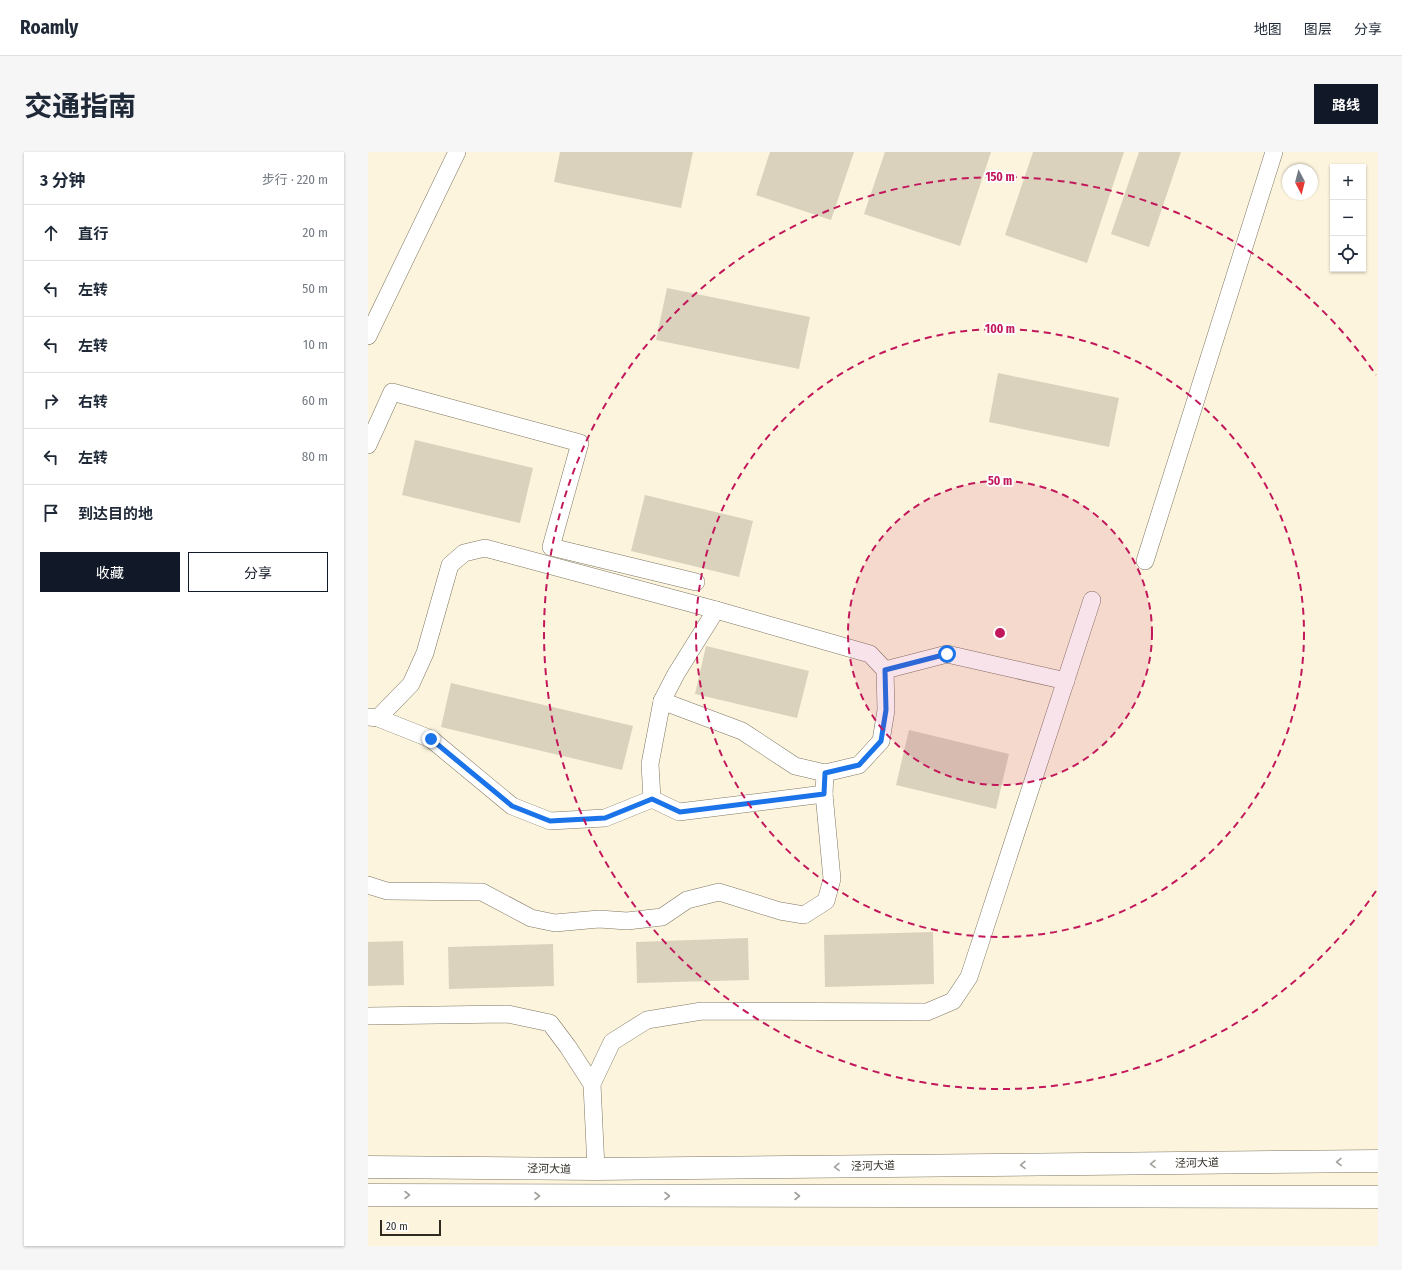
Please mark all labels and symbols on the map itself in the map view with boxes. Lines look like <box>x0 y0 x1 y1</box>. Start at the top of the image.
north arrow <box>1282 164 1318 200</box>
text: 150 m <box>985 170 1015 184</box>
text: 100 m <box>985 322 1015 336</box>
text: 50 m <box>988 474 1012 488</box>
centre of rings <box>993 626 1007 640</box>
route start <box>938 645 956 663</box>
route end <box>422 730 440 748</box>
street label: 泾河大道 <box>1175 1156 1219 1170</box>
one-way arrow <box>1336 1158 1342 1166</box>
street label: 泾河大道 <box>851 1159 895 1173</box>
one-way arrow <box>1150 1160 1156 1168</box>
one-way arrow <box>1020 1161 1026 1169</box>
street label: 泾河大道 <box>527 1162 571 1176</box>
one-way arrow <box>834 1163 840 1171</box>
one-way arrow <box>404 1191 410 1199</box>
one-way arrow <box>534 1192 540 1200</box>
one-way arrow <box>664 1192 670 1200</box>
one-way arrow <box>794 1192 800 1200</box>
scale bar <box>380 1218 441 1237</box>

